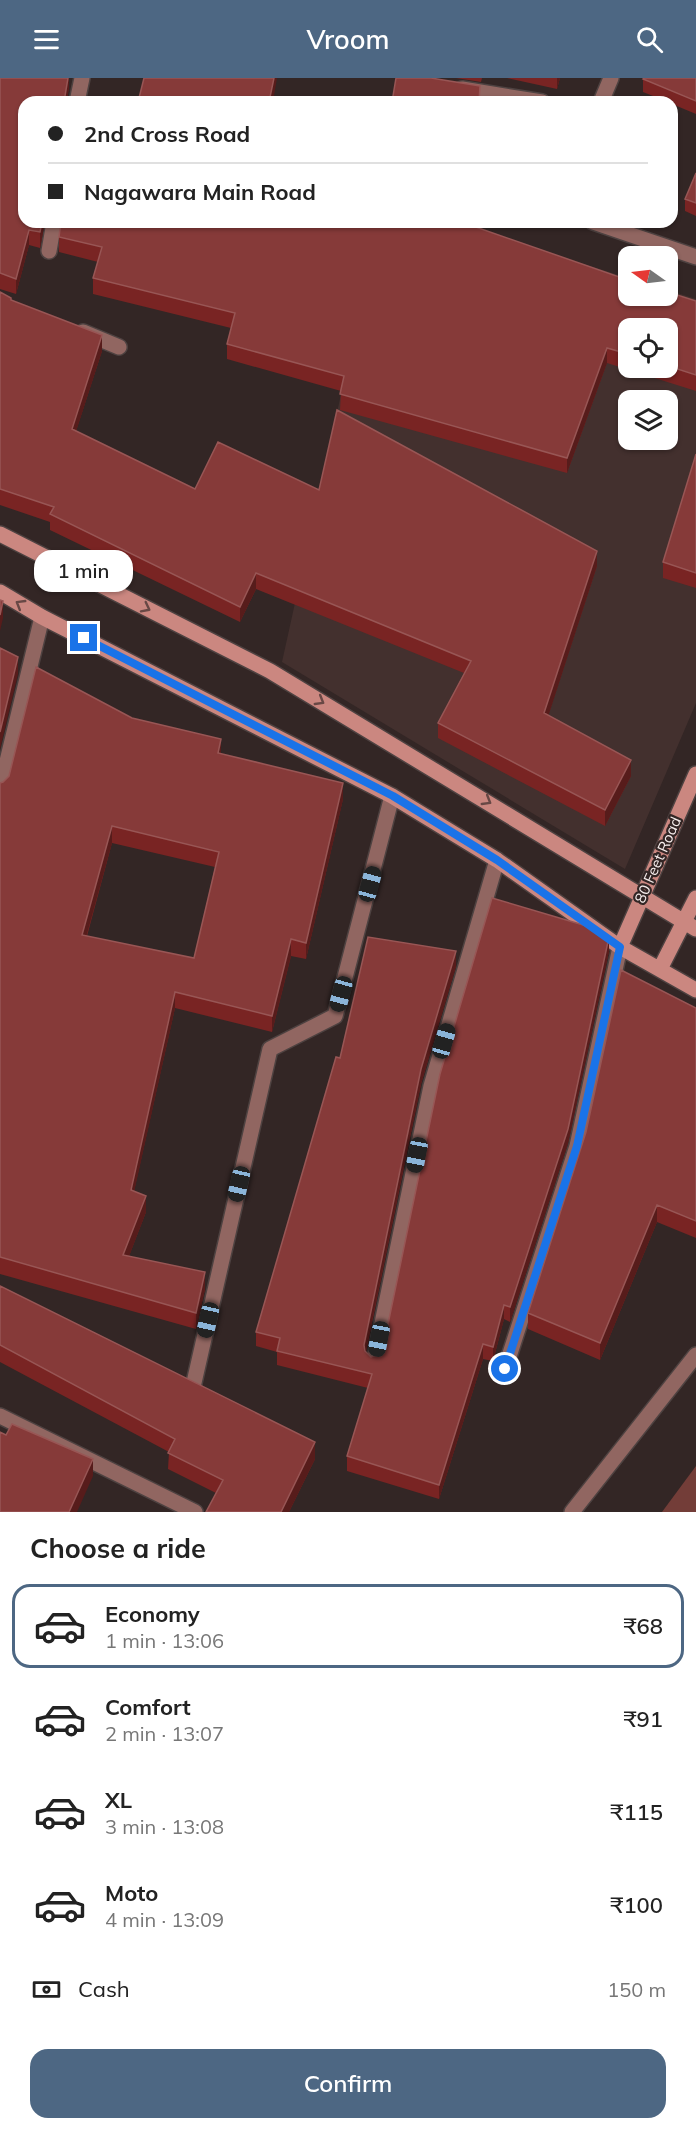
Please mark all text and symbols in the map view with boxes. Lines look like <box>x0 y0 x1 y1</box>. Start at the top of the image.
text: Vroom <box>307 22 389 56</box>
icon: menu <box>30 23 63 56</box>
icon: search <box>633 23 666 56</box>
text: 2nd Cross Road <box>84 120 250 148</box>
text: Nagawara Main Road <box>84 178 316 206</box>
north arrow <box>618 246 678 306</box>
map controls <box>618 246 678 450</box>
button: locate <box>618 318 678 378</box>
button: layers <box>618 390 678 450</box>
callout: 1 min <box>34 551 134 593</box>
text: 1 min <box>58 558 109 583</box>
one-way arrow <box>16 599 26 611</box>
one-way arrow <box>139 601 150 612</box>
route end <box>70 624 97 651</box>
one-way arrow <box>314 693 324 705</box>
one-way arrow <box>481 794 491 806</box>
street label: 80 Feet Road <box>630 814 685 906</box>
car <box>357 864 383 904</box>
car <box>328 974 354 1014</box>
car <box>430 1021 458 1061</box>
car <box>405 1136 429 1174</box>
car <box>226 1164 252 1204</box>
car <box>195 1300 221 1340</box>
car <box>367 1320 391 1358</box>
route start <box>491 1355 518 1382</box>
text: Choose a ride <box>30 1531 206 1565</box>
icon: car <box>33 1599 87 1653</box>
text: Economy <box>105 1600 200 1628</box>
text: ₹68 <box>623 1612 663 1640</box>
text: 1 min · 13:06 <box>105 1628 224 1653</box>
icon: car <box>33 1692 87 1746</box>
text: Comfort <box>105 1693 191 1721</box>
text: ₹91 <box>623 1705 663 1733</box>
text: 2 min · 13:07 <box>105 1721 224 1746</box>
icon: car <box>33 1785 87 1839</box>
text: XL <box>105 1786 132 1814</box>
text: ₹115 <box>610 1798 663 1826</box>
text: 3 min · 13:08 <box>105 1814 224 1839</box>
icon: car <box>33 1878 87 1932</box>
text: Moto <box>105 1879 158 1907</box>
text: ₹100 <box>610 1891 663 1919</box>
text: 4 min · 13:09 <box>105 1907 224 1932</box>
icon: cash <box>30 1973 63 2006</box>
text: Cash <box>78 1975 130 2003</box>
text: 150 m <box>607 1977 666 2002</box>
button: Confirm <box>30 2049 666 2118</box>

